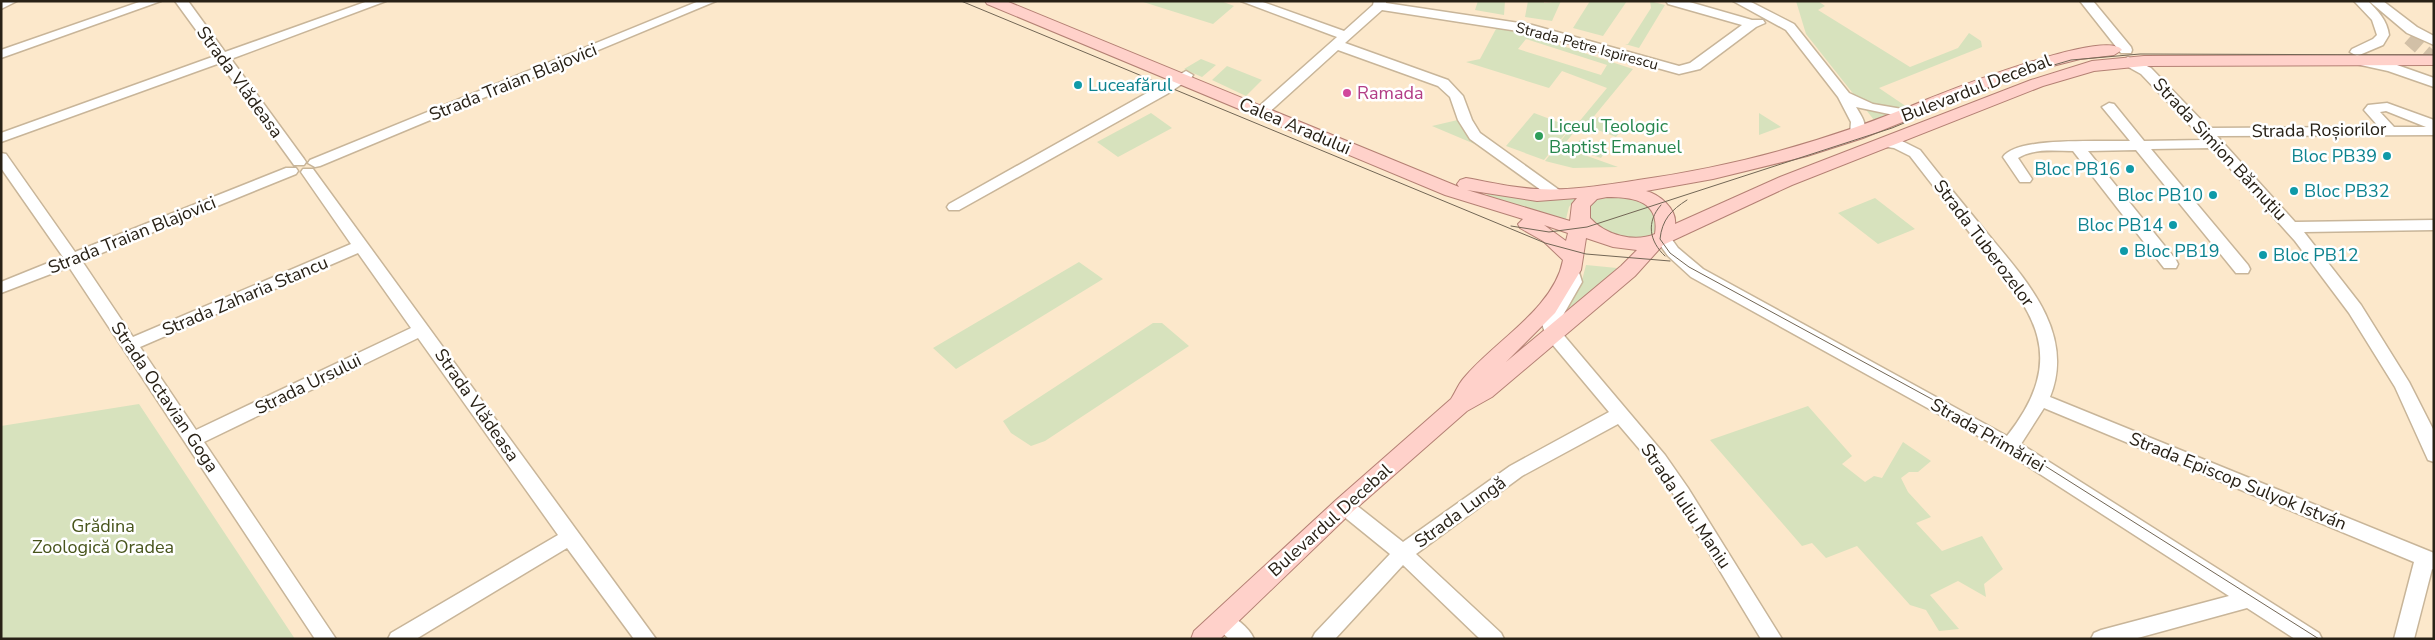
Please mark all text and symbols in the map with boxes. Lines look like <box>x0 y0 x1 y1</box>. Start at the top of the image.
street label: Strada Petre Ispirescu <box>1513 17 1661 75</box>
street label: Strada Vlădeasa <box>191 21 289 143</box>
street label: Strada Traian Blajovici <box>426 37 600 127</box>
street label: Bulevardul Decebal <box>1898 48 2055 128</box>
place label: Luceafărul <box>1088 73 1173 97</box>
street label: Strada Simion Bărnuțiu <box>2148 73 2292 225</box>
marker: Luceafărul <box>1072 79 1084 91</box>
place label: Ramada <box>1357 81 1424 105</box>
marker: Ramada <box>1341 87 1353 99</box>
street label: Calea Aradului <box>1235 92 1355 160</box>
place label: Liceul Teologic Baptist Emanuel <box>1549 114 1682 159</box>
street label: Strada Roșiorilor <box>2251 117 2387 143</box>
marker: Liceul Teologic Baptist Emanuel <box>1533 130 1545 142</box>
place label: Bloc PB39 <box>2291 144 2377 168</box>
marker: Bloc PB39 <box>2381 150 2393 162</box>
place label: Bloc PB16 <box>2034 157 2120 181</box>
marker: Bloc PB16 <box>2124 163 2136 175</box>
street label: Strada Tuberozelor <box>1928 175 2040 312</box>
place label: Bloc PB32 <box>2304 179 2390 203</box>
place label: Bloc PB10 <box>2117 183 2203 207</box>
marker: Bloc PB32 <box>2288 185 2300 197</box>
marker: Bloc PB10 <box>2207 189 2219 201</box>
street label: Strada Traian Blajovici <box>45 190 219 280</box>
place label: Bloc PB14 <box>2077 213 2163 237</box>
marker: Bloc PB14 <box>2167 219 2179 231</box>
place label: Bloc PB19 <box>2134 239 2220 263</box>
place label: Bloc PB12 <box>2273 243 2359 267</box>
marker: Bloc PB19 <box>2118 245 2130 257</box>
marker: Bloc PB12 <box>2257 249 2269 261</box>
street label: Strada Zaharia Stancu <box>158 250 332 342</box>
street label: Strada Octavian Goga <box>106 317 224 477</box>
street label: Strada Vlădeasa <box>429 344 525 466</box>
street label: Strada Ursului <box>251 348 365 420</box>
street label: Strada Primăriei <box>1926 392 2050 478</box>
street label: Strada Episcop Sulyok István <box>2126 426 2350 536</box>
street label: Strada Iuliu Maniu <box>1635 439 1737 573</box>
street label: Bulevardul Decebal <box>1263 458 1397 582</box>
street label: Strada Lungă <box>1409 471 1511 553</box>
park label: Grădina Zoologică Oradea <box>32 514 174 559</box>

